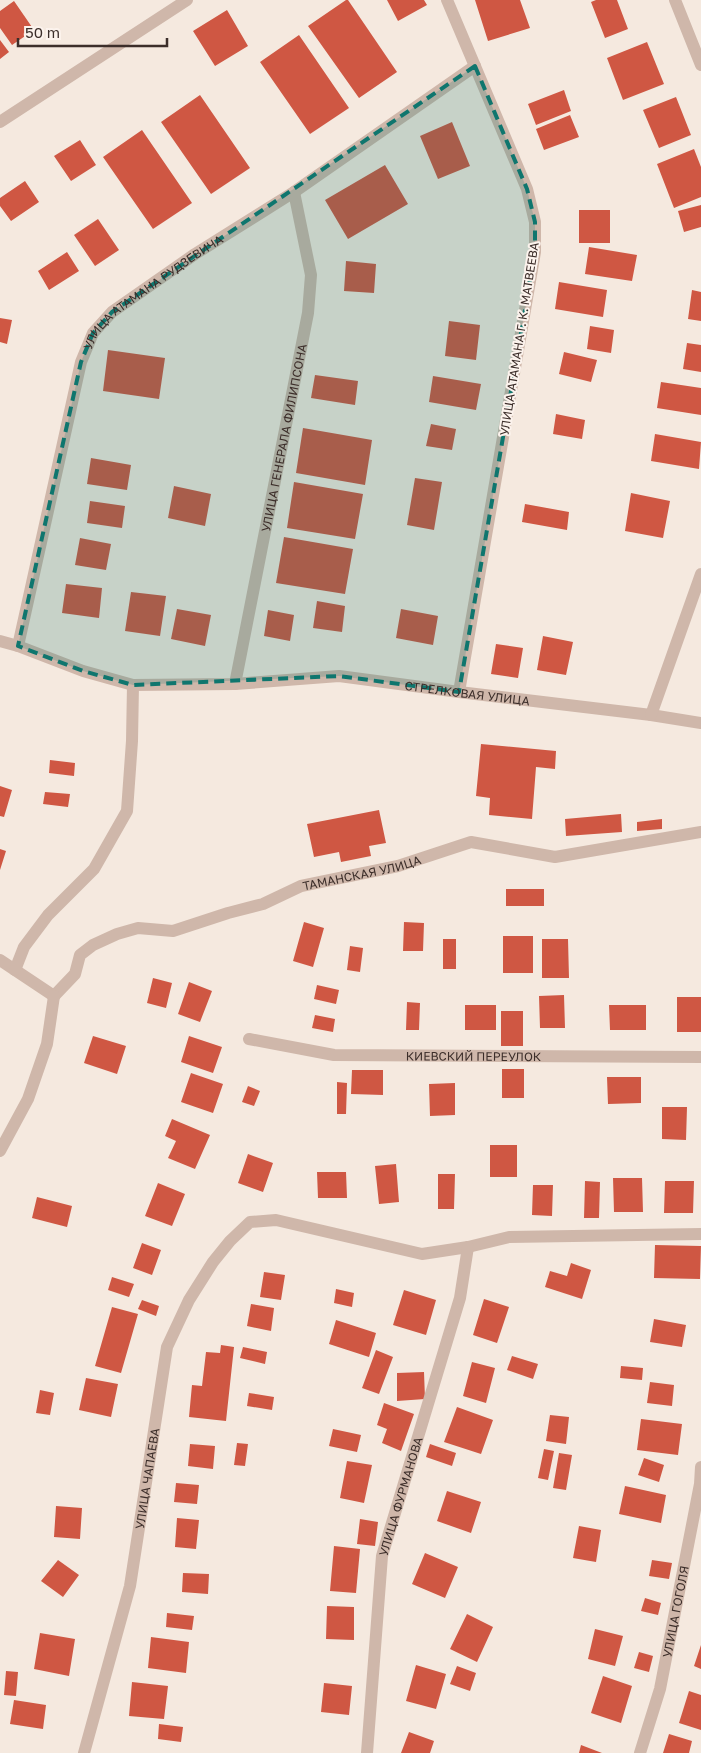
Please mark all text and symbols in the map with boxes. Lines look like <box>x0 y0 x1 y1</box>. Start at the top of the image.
scale bar <box>18 15 166 47</box>
text: 50 m <box>25 23 60 41</box>
street label: УЛИЦА АТАМАНА РУДЗЕВИЧА <box>79 231 225 352</box>
street label: УЛИЦА АТАМАНА Г. К. МАТВЕЕВА <box>496 241 542 437</box>
street label: УЛИЦА ГЕНЕРАЛА ФИЛИПСОНА <box>258 342 309 533</box>
street label: СТРЕЛКОВАЯ УЛИЦА <box>404 677 531 708</box>
street label: ТАМАНСКАЯ УЛИЦА <box>301 852 423 893</box>
street label: КИЕВСКИЙ ПЕРЕУЛОК <box>406 1048 542 1064</box>
street label: УЛИЦА ЧАПАЕВА <box>131 1427 162 1530</box>
street label: УЛИЦА ФУРМАНОВА <box>375 1435 425 1558</box>
street label: УЛИЦА ГОГОЛЯ <box>659 1564 691 1659</box>

